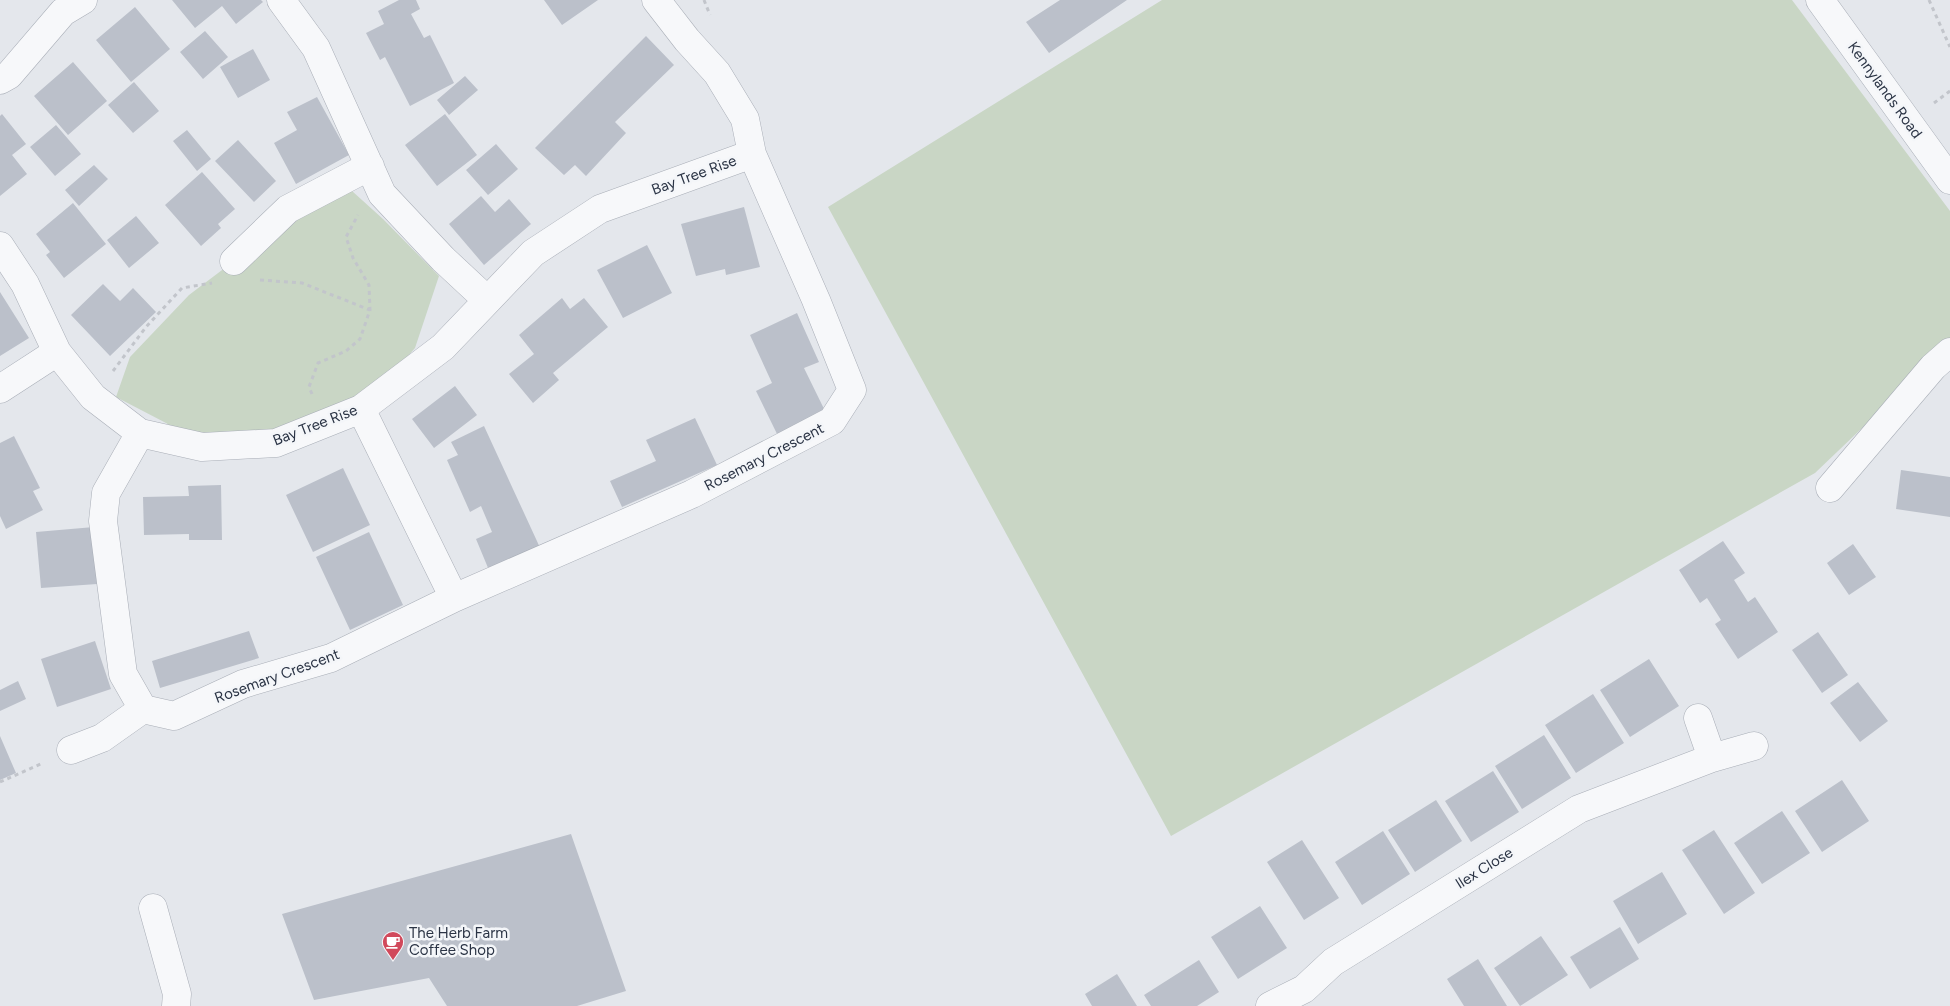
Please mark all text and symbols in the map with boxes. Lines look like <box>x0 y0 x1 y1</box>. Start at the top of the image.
street label: Kennylands Road <box>1844 38 1926 142</box>
street label: Bay Tree Rise <box>649 151 739 199</box>
street label: Bay Tree Rise <box>270 401 360 449</box>
street label: Rosemary Crescent <box>701 419 827 495</box>
street label: Rosemary Crescent <box>212 645 342 707</box>
street label: Ilex Close <box>1452 843 1516 893</box>
place label: The Herb Farm Coffee Shop <box>409 924 508 959</box>
cafe icon: The Herb Farm Coffee Shop <box>381 930 405 961</box>

